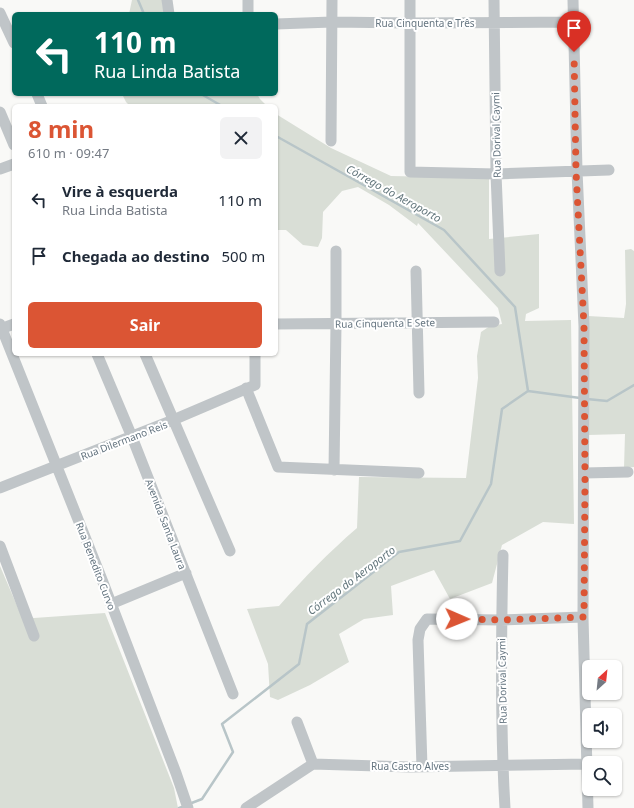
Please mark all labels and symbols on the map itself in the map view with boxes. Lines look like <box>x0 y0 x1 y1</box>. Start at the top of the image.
pin <box>557 11 591 52</box>
street label: Rua Cinquenta e Três <box>375 16 475 30</box>
street label: Rua Dorival Caymi <box>488 92 504 178</box>
water label: Córrego do Aeroporto <box>344 161 444 225</box>
street label: Rua Cinquenta E Sete <box>335 315 436 331</box>
street label: Rua Dilermano Reis <box>79 417 170 463</box>
street label: Avenida Santa Laura <box>142 477 190 571</box>
street label: Rua Benedito Curvo <box>73 520 119 612</box>
water label: Córrego do Aeroporto <box>304 542 398 618</box>
position arrow <box>436 598 478 640</box>
street label: Rua Dorival Caymi <box>494 638 510 724</box>
north arrow <box>582 660 622 700</box>
street label: Rua Castro Alves <box>371 759 449 773</box>

